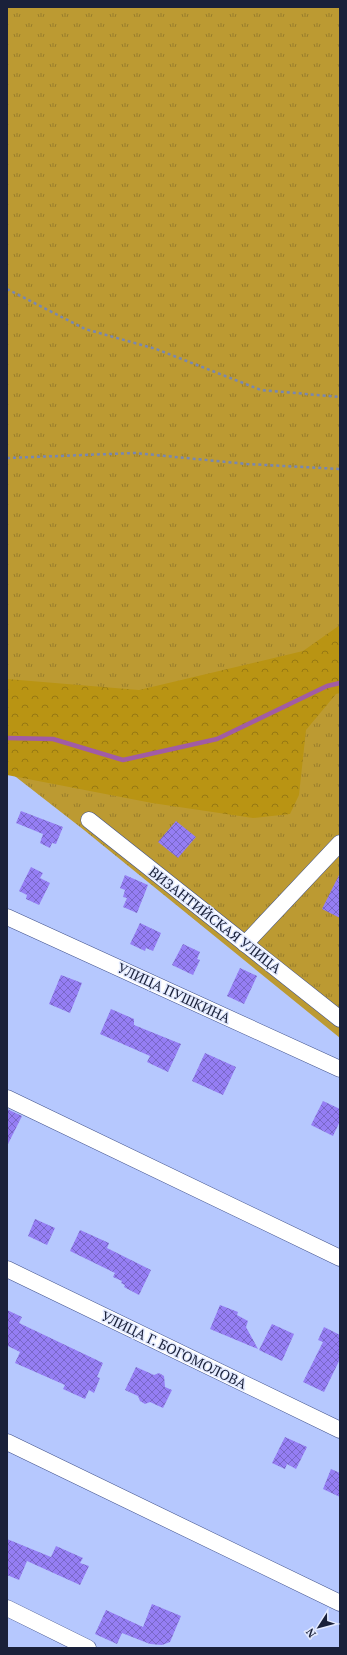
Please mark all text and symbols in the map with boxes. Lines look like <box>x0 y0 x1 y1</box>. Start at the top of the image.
street label: ВИЗАНТИЙСКАЯ УЛИЦА <box>145 862 286 978</box>
street label: УЛИЦА ПУШКИНА <box>115 958 234 1027</box>
street label: УЛИЦА Г. БОГОМОЛОВА <box>98 1306 251 1393</box>
north arrow <box>299 1607 339 1647</box>
text: N <box>302 1625 319 1640</box>

